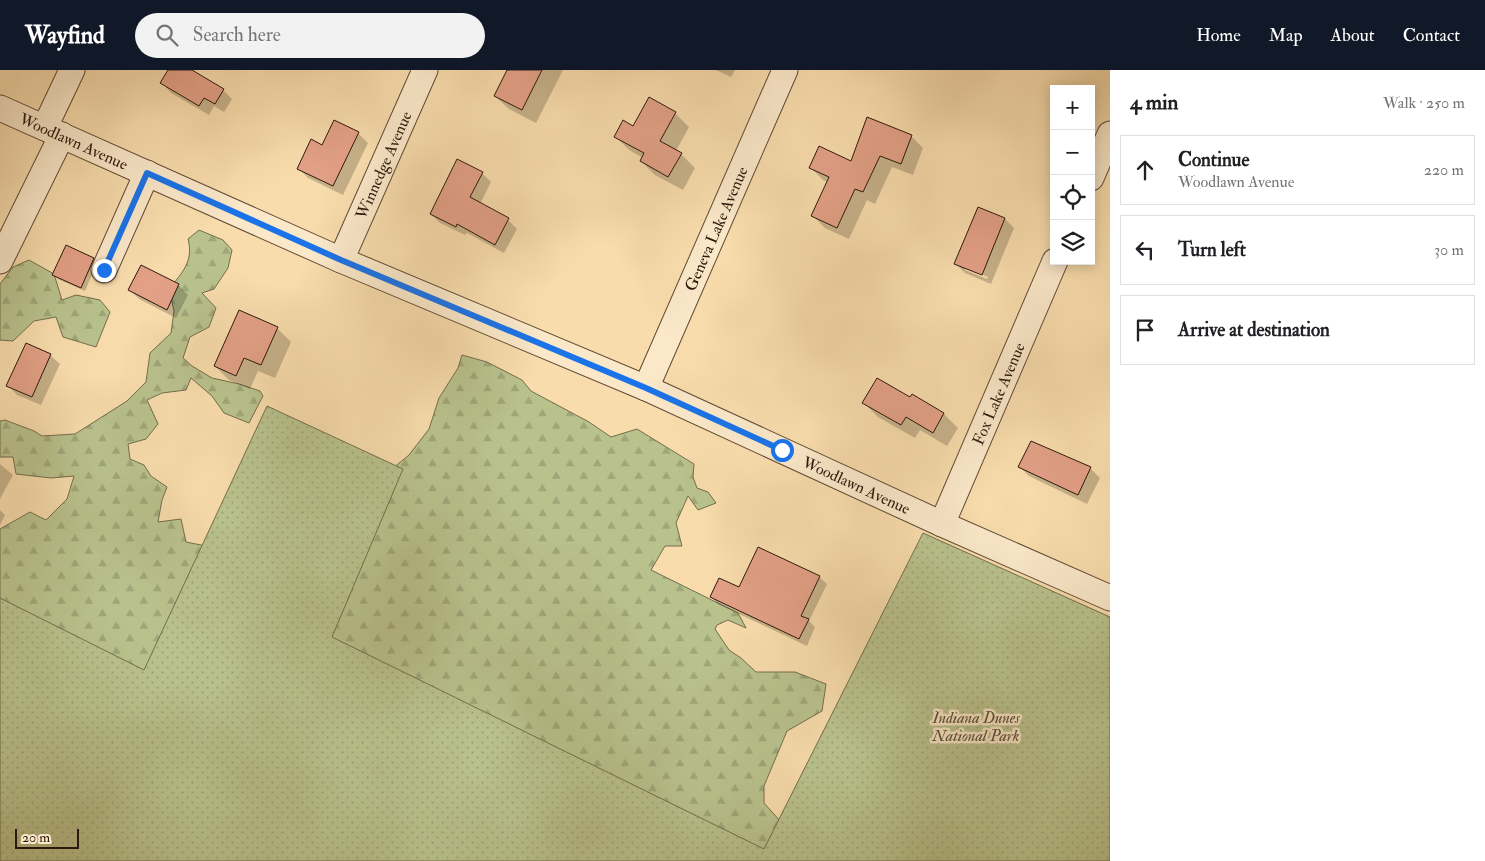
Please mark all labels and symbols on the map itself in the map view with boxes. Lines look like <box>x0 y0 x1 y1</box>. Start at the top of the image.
street label: Winnedge Avenue <box>351 108 417 223</box>
street label: Woodlawn Avenue <box>15 109 131 175</box>
street label: Geneva Lake Avenue <box>681 163 753 294</box>
route end <box>93 259 116 282</box>
street label: Fox Lake Avenue <box>968 339 1030 448</box>
route start <box>771 439 794 462</box>
street label: Woodlawn Avenue <box>798 452 914 519</box>
park label: Indiana Dunes National Park <box>931 708 1020 746</box>
scale bar <box>15 826 79 849</box>

